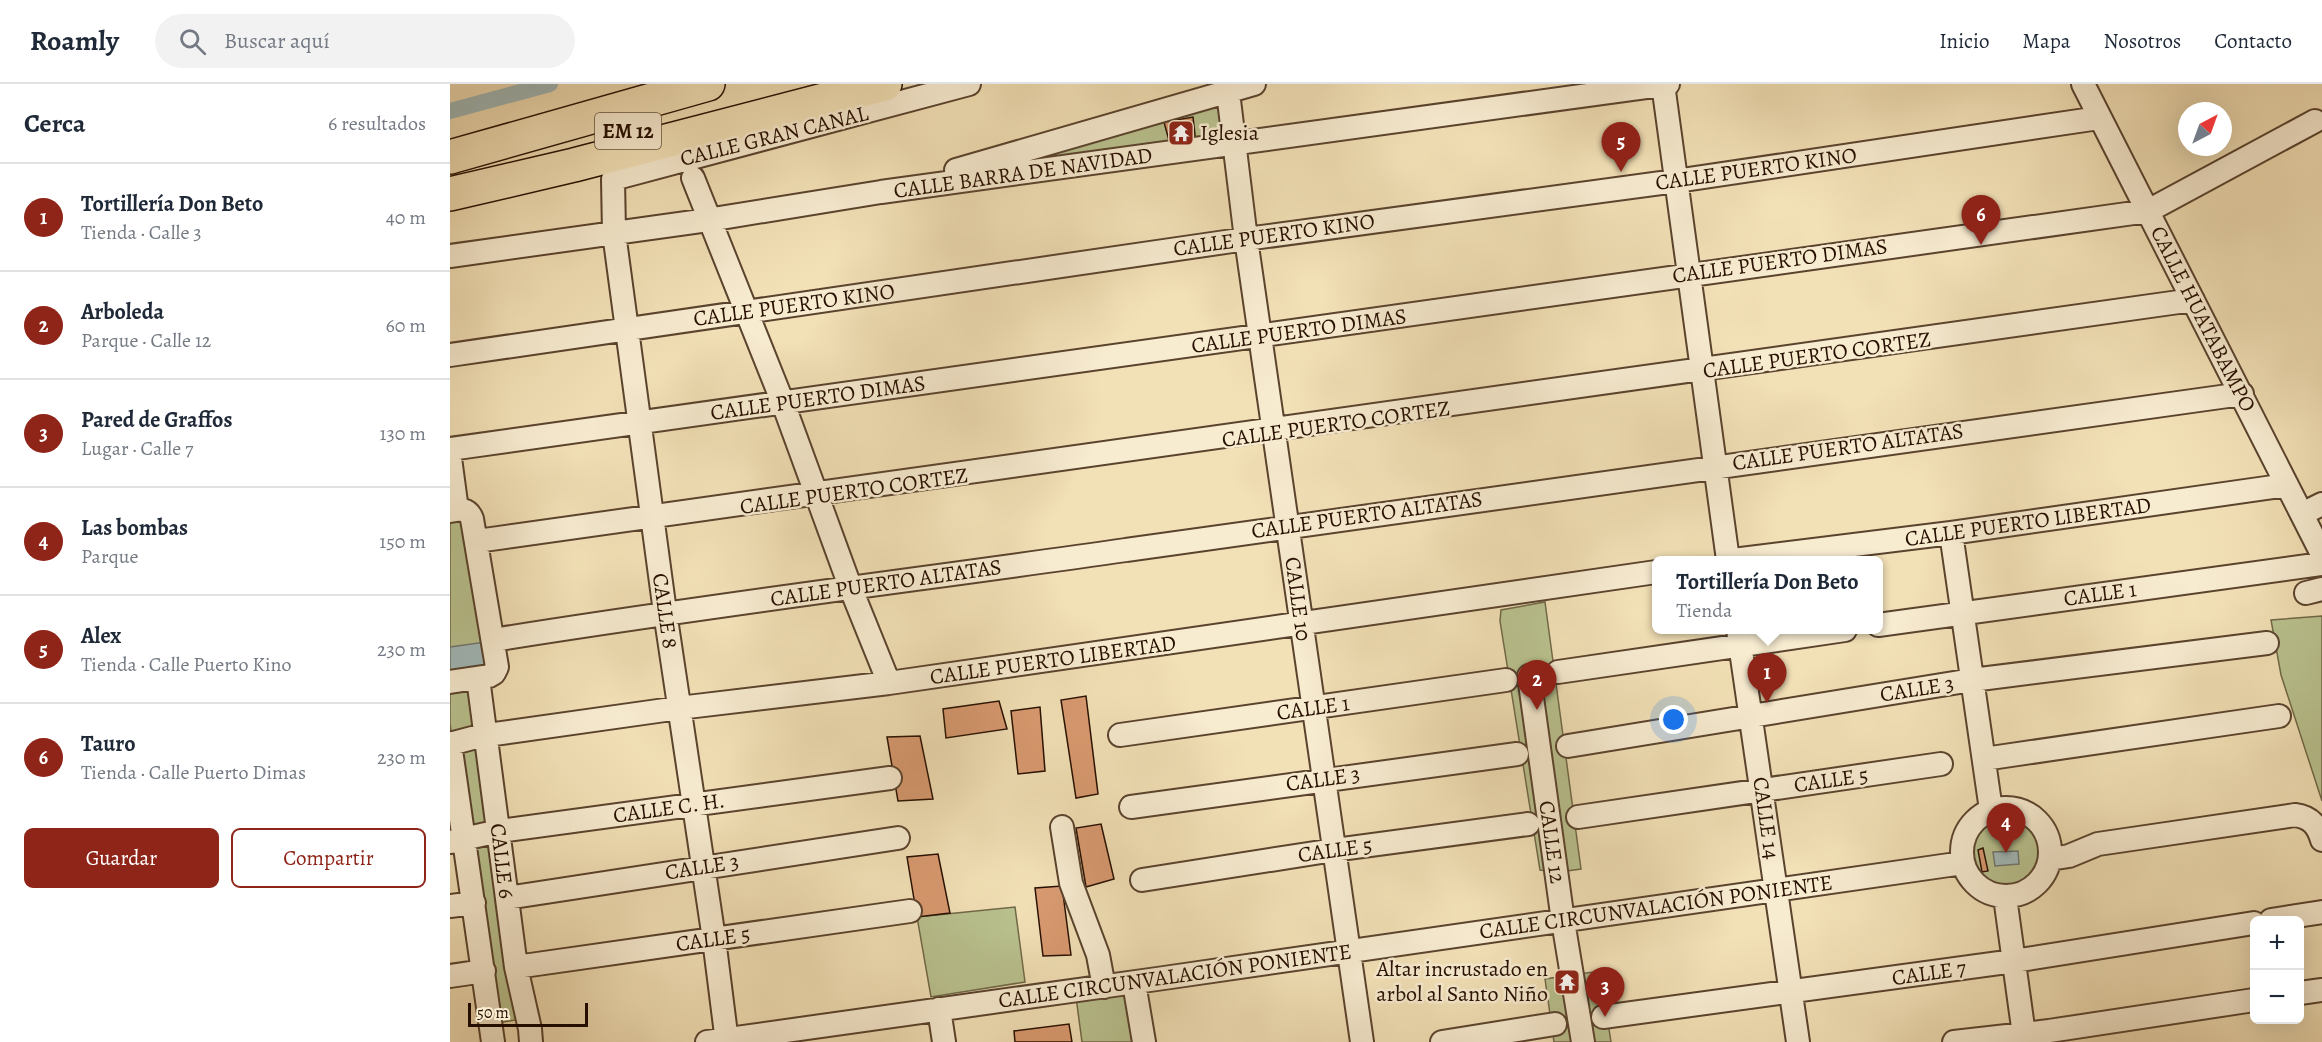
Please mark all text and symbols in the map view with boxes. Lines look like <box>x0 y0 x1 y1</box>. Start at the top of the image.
search box <box>155 14 575 68</box>
text: Roamly <box>30 22 119 60</box>
icon: search <box>176 25 209 58</box>
text: Buscar aquí <box>224 26 330 56</box>
text: Inicio <box>1939 27 1989 55</box>
text: Mapa <box>2022 27 2071 55</box>
text: Nosotros <box>2104 27 2181 55</box>
text: Contacto <box>2214 27 2292 55</box>
street label: CALLE GRAN CANAL <box>677 98 872 174</box>
north arrow <box>2178 102 2232 156</box>
text: Cerca <box>24 106 86 141</box>
text: 6 resultados <box>328 110 426 137</box>
road number: EM 12 <box>595 113 661 149</box>
temple icon: Iglesia <box>1166 118 1196 148</box>
place label: Iglesia <box>1200 118 1260 148</box>
pin: 5 <box>1602 122 1640 172</box>
street label: CALLE BARRA DE NAVIDAD <box>892 140 1154 206</box>
street label: CALLE PUERTO KINO <box>1653 140 1859 198</box>
text: Tortillería Don Beto <box>81 189 263 219</box>
pin: 6 <box>1962 196 2000 245</box>
text: 1 <box>40 204 47 231</box>
text: 40 m <box>386 204 426 231</box>
street label: CALLE PUERTO KINO <box>1171 206 1377 264</box>
text: Tienda · Calle 3 <box>81 219 202 246</box>
street label: CALLE HUATABAMPO <box>2143 221 2263 417</box>
street label: CALLE PUERTO DIMAS <box>1671 231 1889 291</box>
street label: CALLE PUERTO KINO <box>691 276 897 334</box>
text: Arboleda <box>81 297 164 327</box>
street label: CALLE PUERTO DIMAS <box>1190 301 1408 361</box>
text: 2 <box>39 312 48 339</box>
text: 60 m <box>386 312 426 339</box>
street label: CALLE PUERTO CORTEZ <box>1701 324 1933 386</box>
text: Parque · Calle 12 <box>81 327 211 354</box>
street label: CALLE PUERTO DIMAS <box>709 368 927 428</box>
street label: CALLE PUERTO CORTEZ <box>1220 393 1452 455</box>
text: Pared de Graffos <box>81 405 232 435</box>
street label: CALLE PUERTO ALTATAS <box>1730 416 1966 478</box>
text: 3 <box>39 420 48 447</box>
text: 130 m <box>380 420 426 447</box>
text: Lugar · Calle 7 <box>81 435 194 462</box>
street label: CALLE PUERTO CORTEZ <box>738 460 970 522</box>
street label: CALLE PUERTO ALTATAS <box>1249 484 1485 546</box>
street label: CALLE PUERTO LIBERTAD <box>1903 490 2153 554</box>
text: Las bombas <box>81 513 188 543</box>
text: 4 <box>39 528 48 555</box>
text: 150 m <box>379 528 426 555</box>
text: Parque <box>81 543 139 570</box>
street label: CALLE PUERTO ALTATAS <box>768 552 1004 614</box>
street label: CALLE 10 <box>1277 555 1319 643</box>
popup <box>1652 556 1883 634</box>
text: Tortillería Don Beto <box>1676 567 1859 597</box>
street label: CALLE 8 <box>645 571 685 651</box>
street label: CALLE 1 <box>2062 574 2138 614</box>
text: Tienda <box>1676 597 1732 624</box>
text: Alex <box>81 621 121 651</box>
street label: CALLE PUERTO LIBERTAD <box>928 628 1178 692</box>
text: 5 <box>39 636 48 663</box>
text: 230 m <box>377 636 426 663</box>
text: Tienda · Calle Puerto Kino <box>81 651 291 678</box>
pin: 1 <box>1748 654 1786 703</box>
pin: 2 <box>1518 660 1556 710</box>
street label: CALLE 3 <box>1878 668 1956 710</box>
street label: CALLE 1 <box>1275 688 1351 728</box>
your location <box>1659 705 1688 734</box>
text: Tauro <box>81 729 135 759</box>
text: 6 <box>39 744 48 771</box>
text: 230 m <box>377 744 426 771</box>
text: Tienda · Calle Puerto Dimas <box>81 759 306 786</box>
street label: CALLE 3 <box>1284 759 1362 799</box>
street label: CALLE 5 <box>1792 760 1870 800</box>
street label: CALLE 14 <box>1745 775 1787 861</box>
street label: CALLE C. H. <box>611 785 727 831</box>
street label: CALLE 12 <box>1531 799 1573 885</box>
pin: 4 <box>1986 804 2026 853</box>
street label: CALLE 6 <box>483 822 521 900</box>
button: Guardar <box>24 828 219 888</box>
button: Compartir <box>231 828 426 888</box>
street label: CALLE 5 <box>1296 830 1374 870</box>
street label: CALLE 3 <box>663 846 741 888</box>
street label: CALLE CIRCUNVALACIÓN PONIENTE <box>1478 867 1834 947</box>
map controls <box>2250 916 2304 1024</box>
button: + <box>2250 916 2304 970</box>
street label: CALLE 5 <box>674 919 752 959</box>
street label: CALLE CIRCUNVALACIÓN PONIENTE <box>997 936 1353 1016</box>
street label: CALLE 7 <box>1890 953 1969 993</box>
place label: Altar incrustado en arbol al Santo Niño <box>1376 954 1548 1009</box>
temple icon: Altar incrustado en arbol al Santo Niño <box>1552 967 1582 997</box>
pin: 3 <box>1586 968 1624 1017</box>
button: − <box>2250 970 2304 1024</box>
scale bar <box>468 1000 588 1028</box>
text: 50 m <box>477 1002 509 1024</box>

